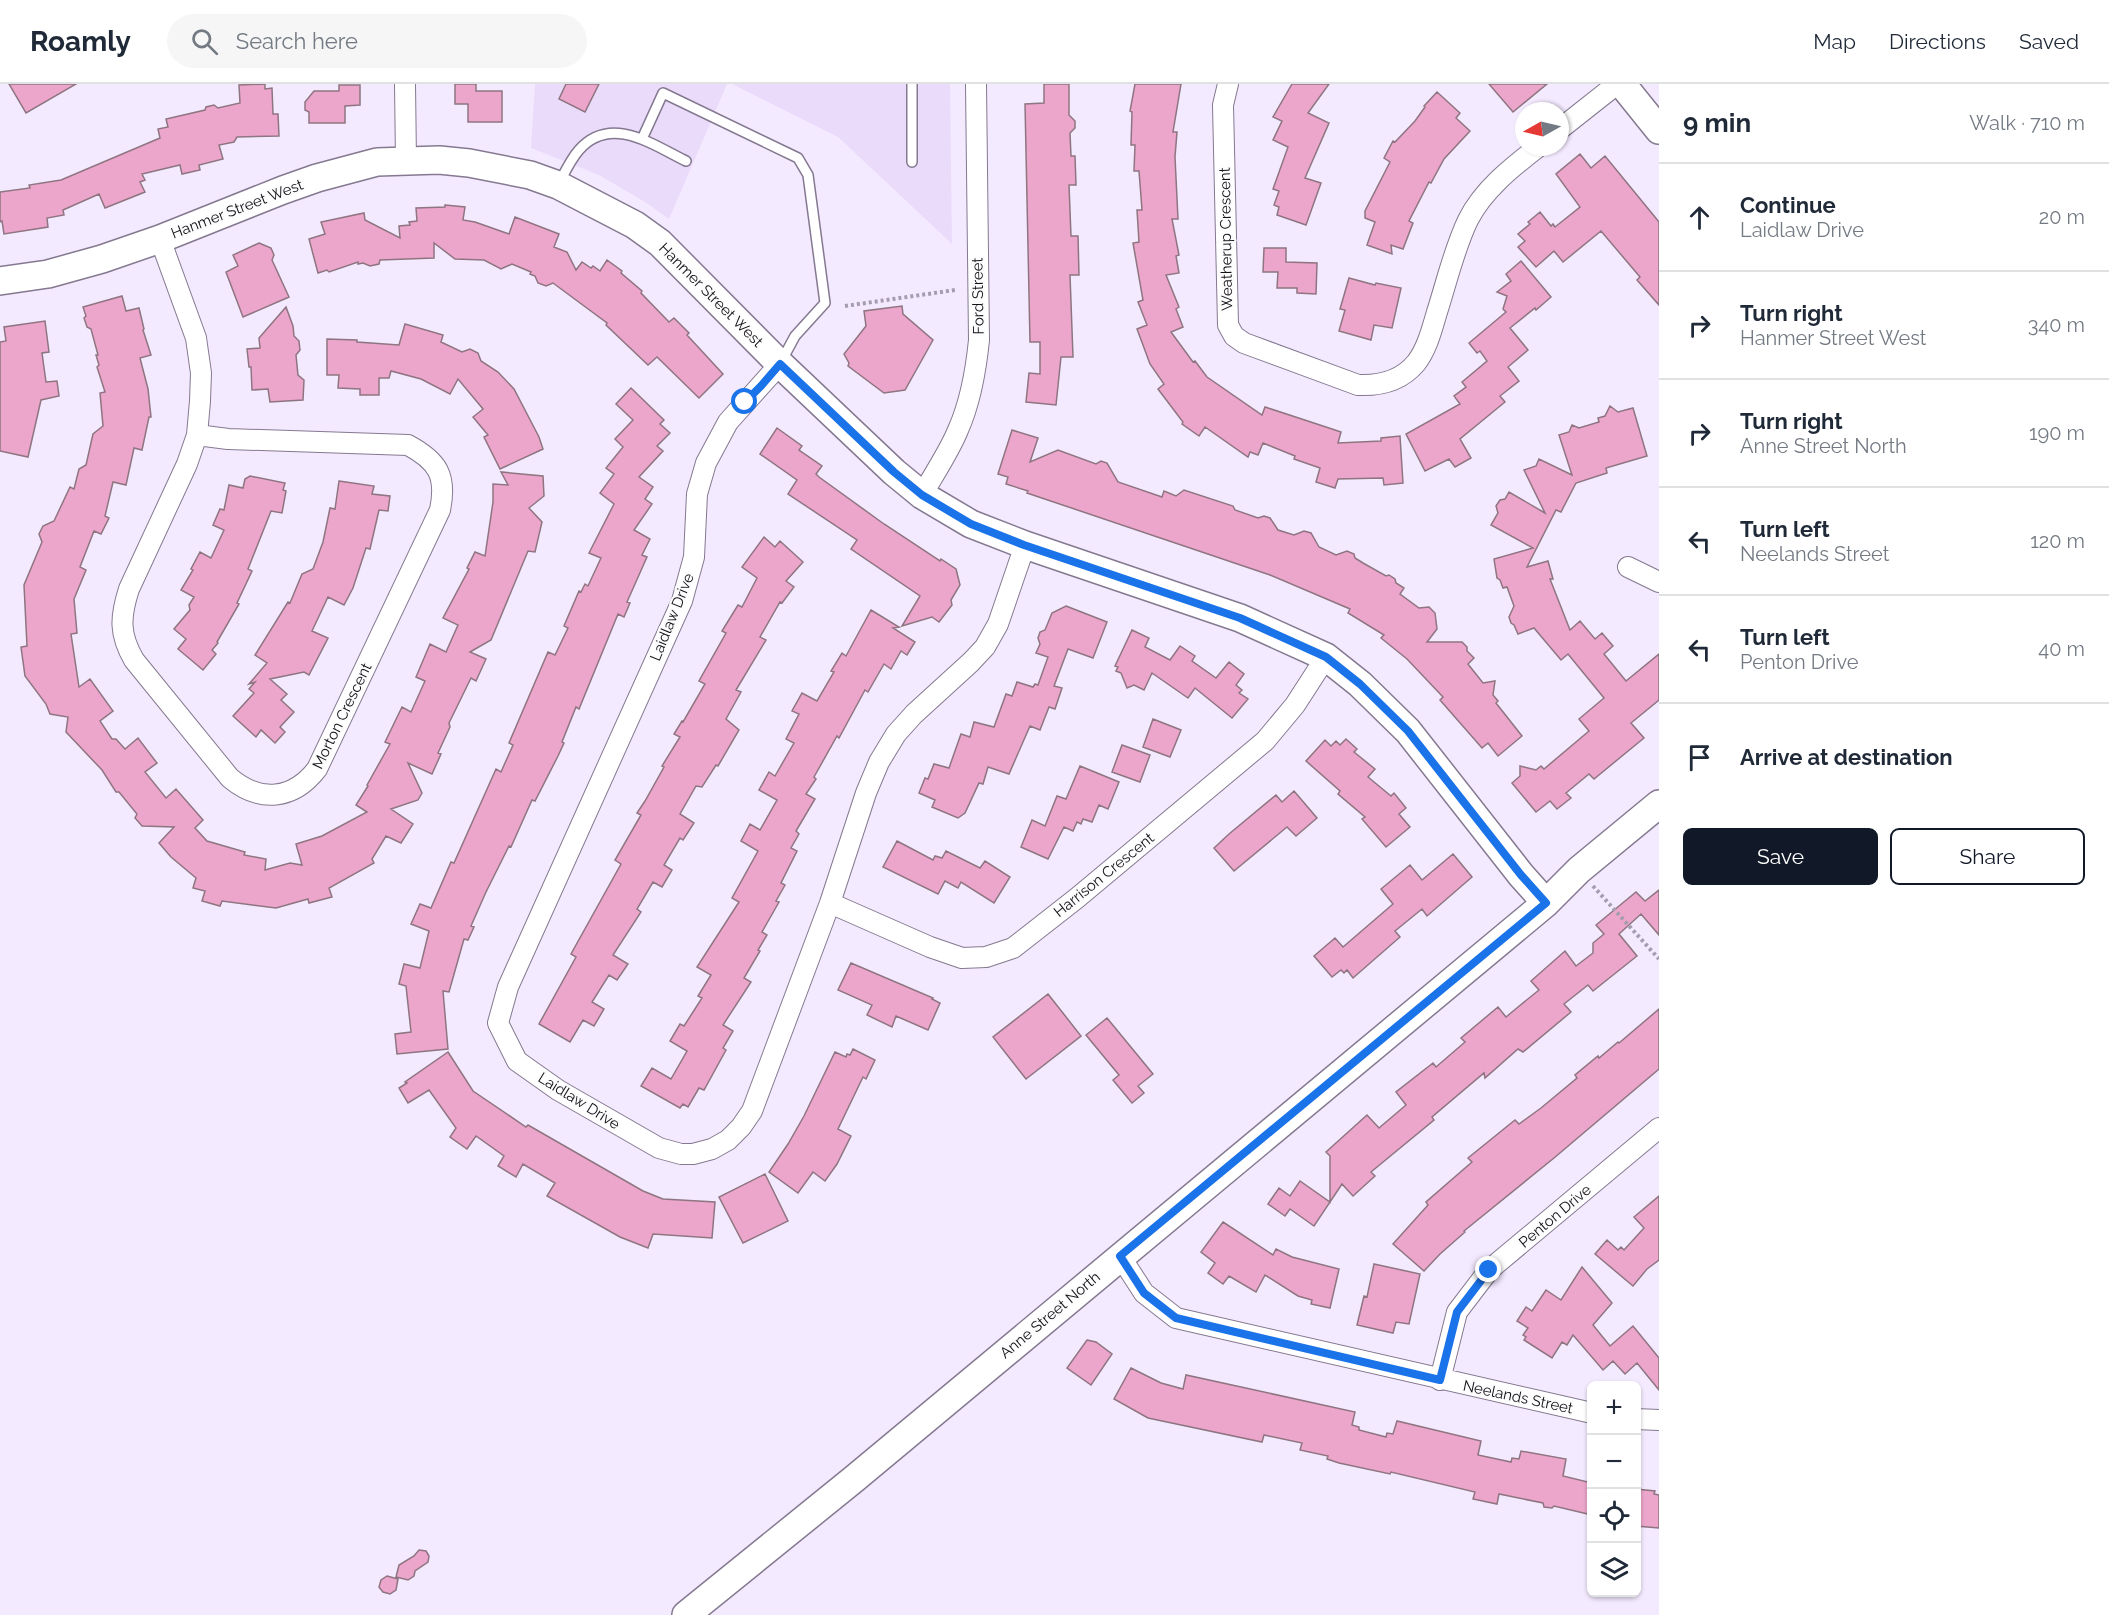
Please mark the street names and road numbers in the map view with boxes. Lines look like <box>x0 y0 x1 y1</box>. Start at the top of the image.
street label: Weatherup Crescent <box>1216 167 1236 311</box>
street label: Hanmer Street West <box>168 176 306 242</box>
street label: Hanmer Street West <box>655 239 767 351</box>
street label: Ford Street <box>968 257 988 335</box>
street label: Laidlaw Drive <box>646 570 698 663</box>
street label: Morton Crescent <box>309 660 375 772</box>
street label: Harrison Crescent <box>1050 829 1158 921</box>
street label: Laidlaw Drive <box>535 1069 623 1133</box>
street label: Penton Drive <box>1515 1180 1595 1251</box>
street label: Anne Street North <box>996 1268 1104 1362</box>
street label: Neelands Street <box>1461 1377 1575 1417</box>

